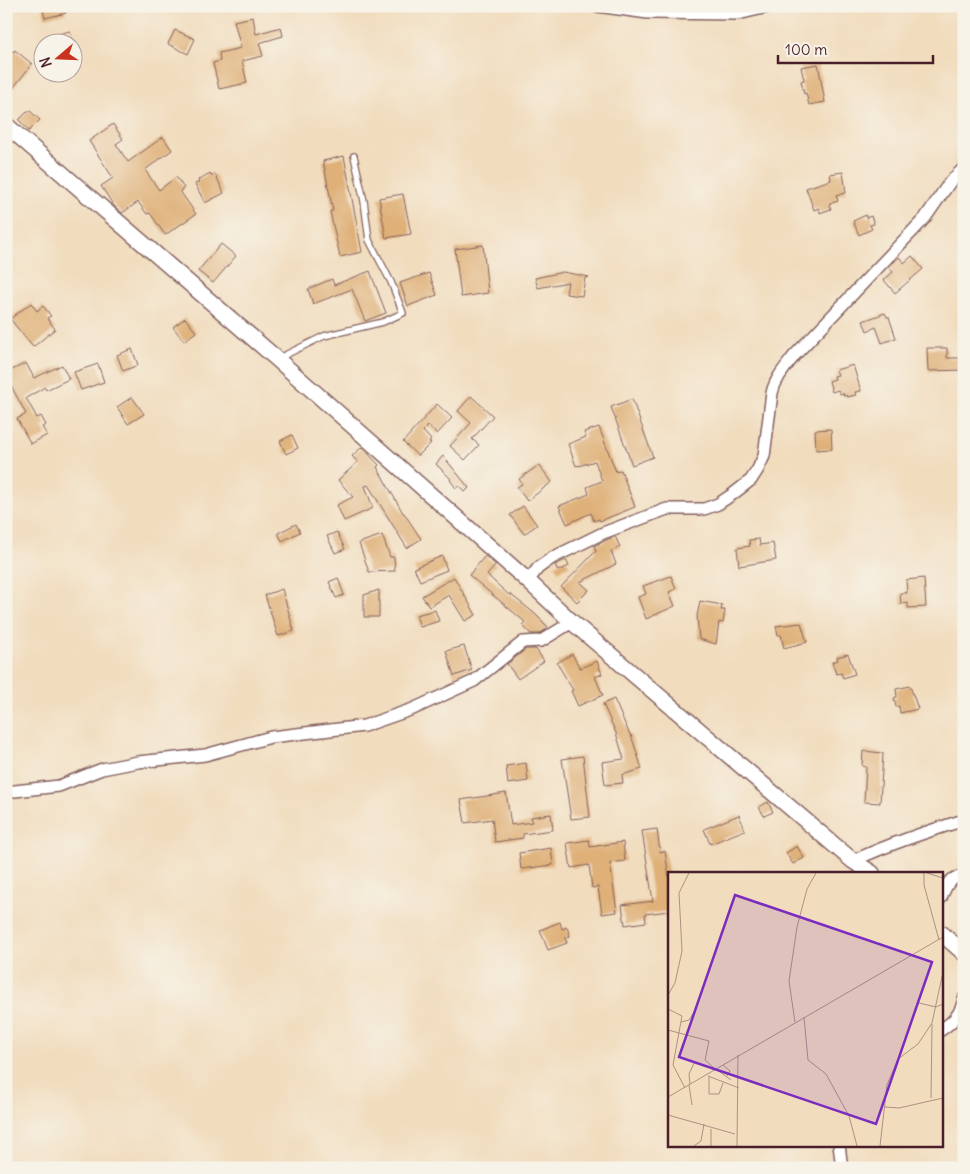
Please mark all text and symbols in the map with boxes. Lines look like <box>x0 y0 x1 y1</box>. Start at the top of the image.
north arrow <box>32 32 82 82</box>
scale bar <box>778 32 932 64</box>
text: 100 m <box>785 40 827 59</box>
text: N <box>36 55 56 70</box>
inset map <box>668 872 942 1146</box>

